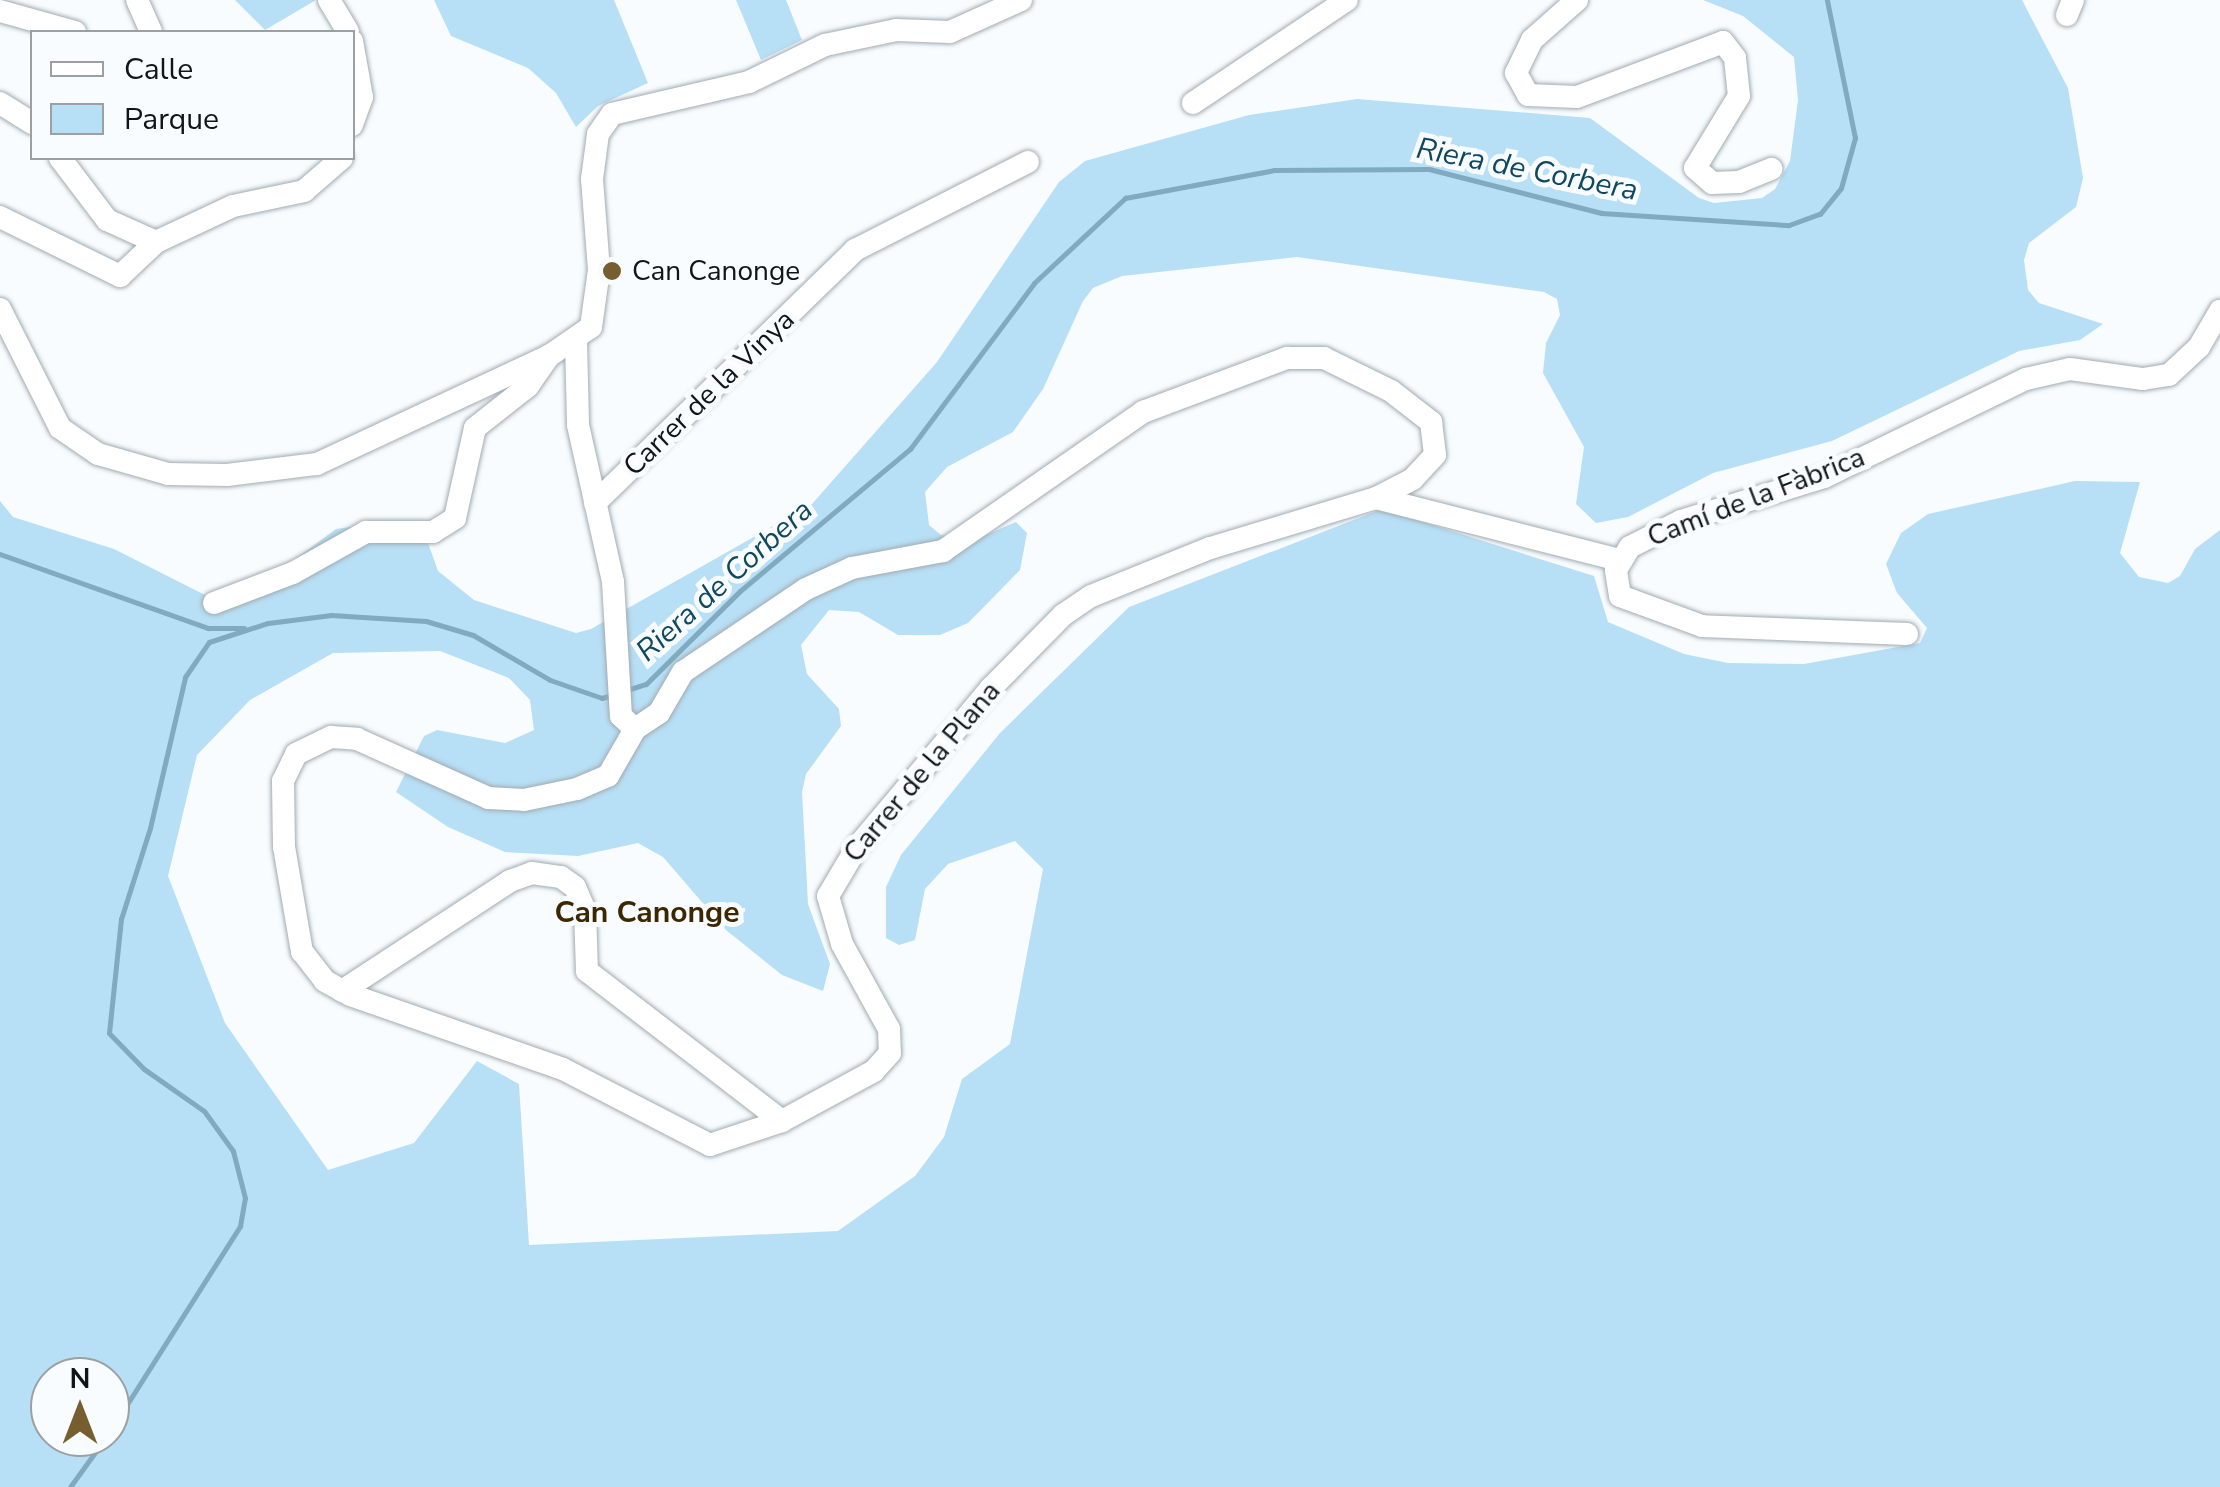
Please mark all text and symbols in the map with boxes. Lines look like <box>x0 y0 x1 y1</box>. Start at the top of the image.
legend <box>30 30 355 160</box>
text: Calle <box>124 49 193 90</box>
text: Parque <box>124 99 219 140</box>
water label: Riera de Corbera <box>1413 131 1641 209</box>
place label: Can Canonge <box>632 254 800 288</box>
marker: Can Canonge <box>601 260 623 282</box>
street label: Carrer de la Vinya <box>617 303 801 483</box>
street label: Camí de la Fàbrica <box>1643 440 1869 554</box>
water label: Riera de Corbera <box>629 492 821 670</box>
street label: Carrer de la Plana <box>837 675 1007 869</box>
district label: Can Canonge <box>555 895 739 931</box>
north arrow <box>30 1357 130 1457</box>
text: N <box>70 1360 90 1398</box>

